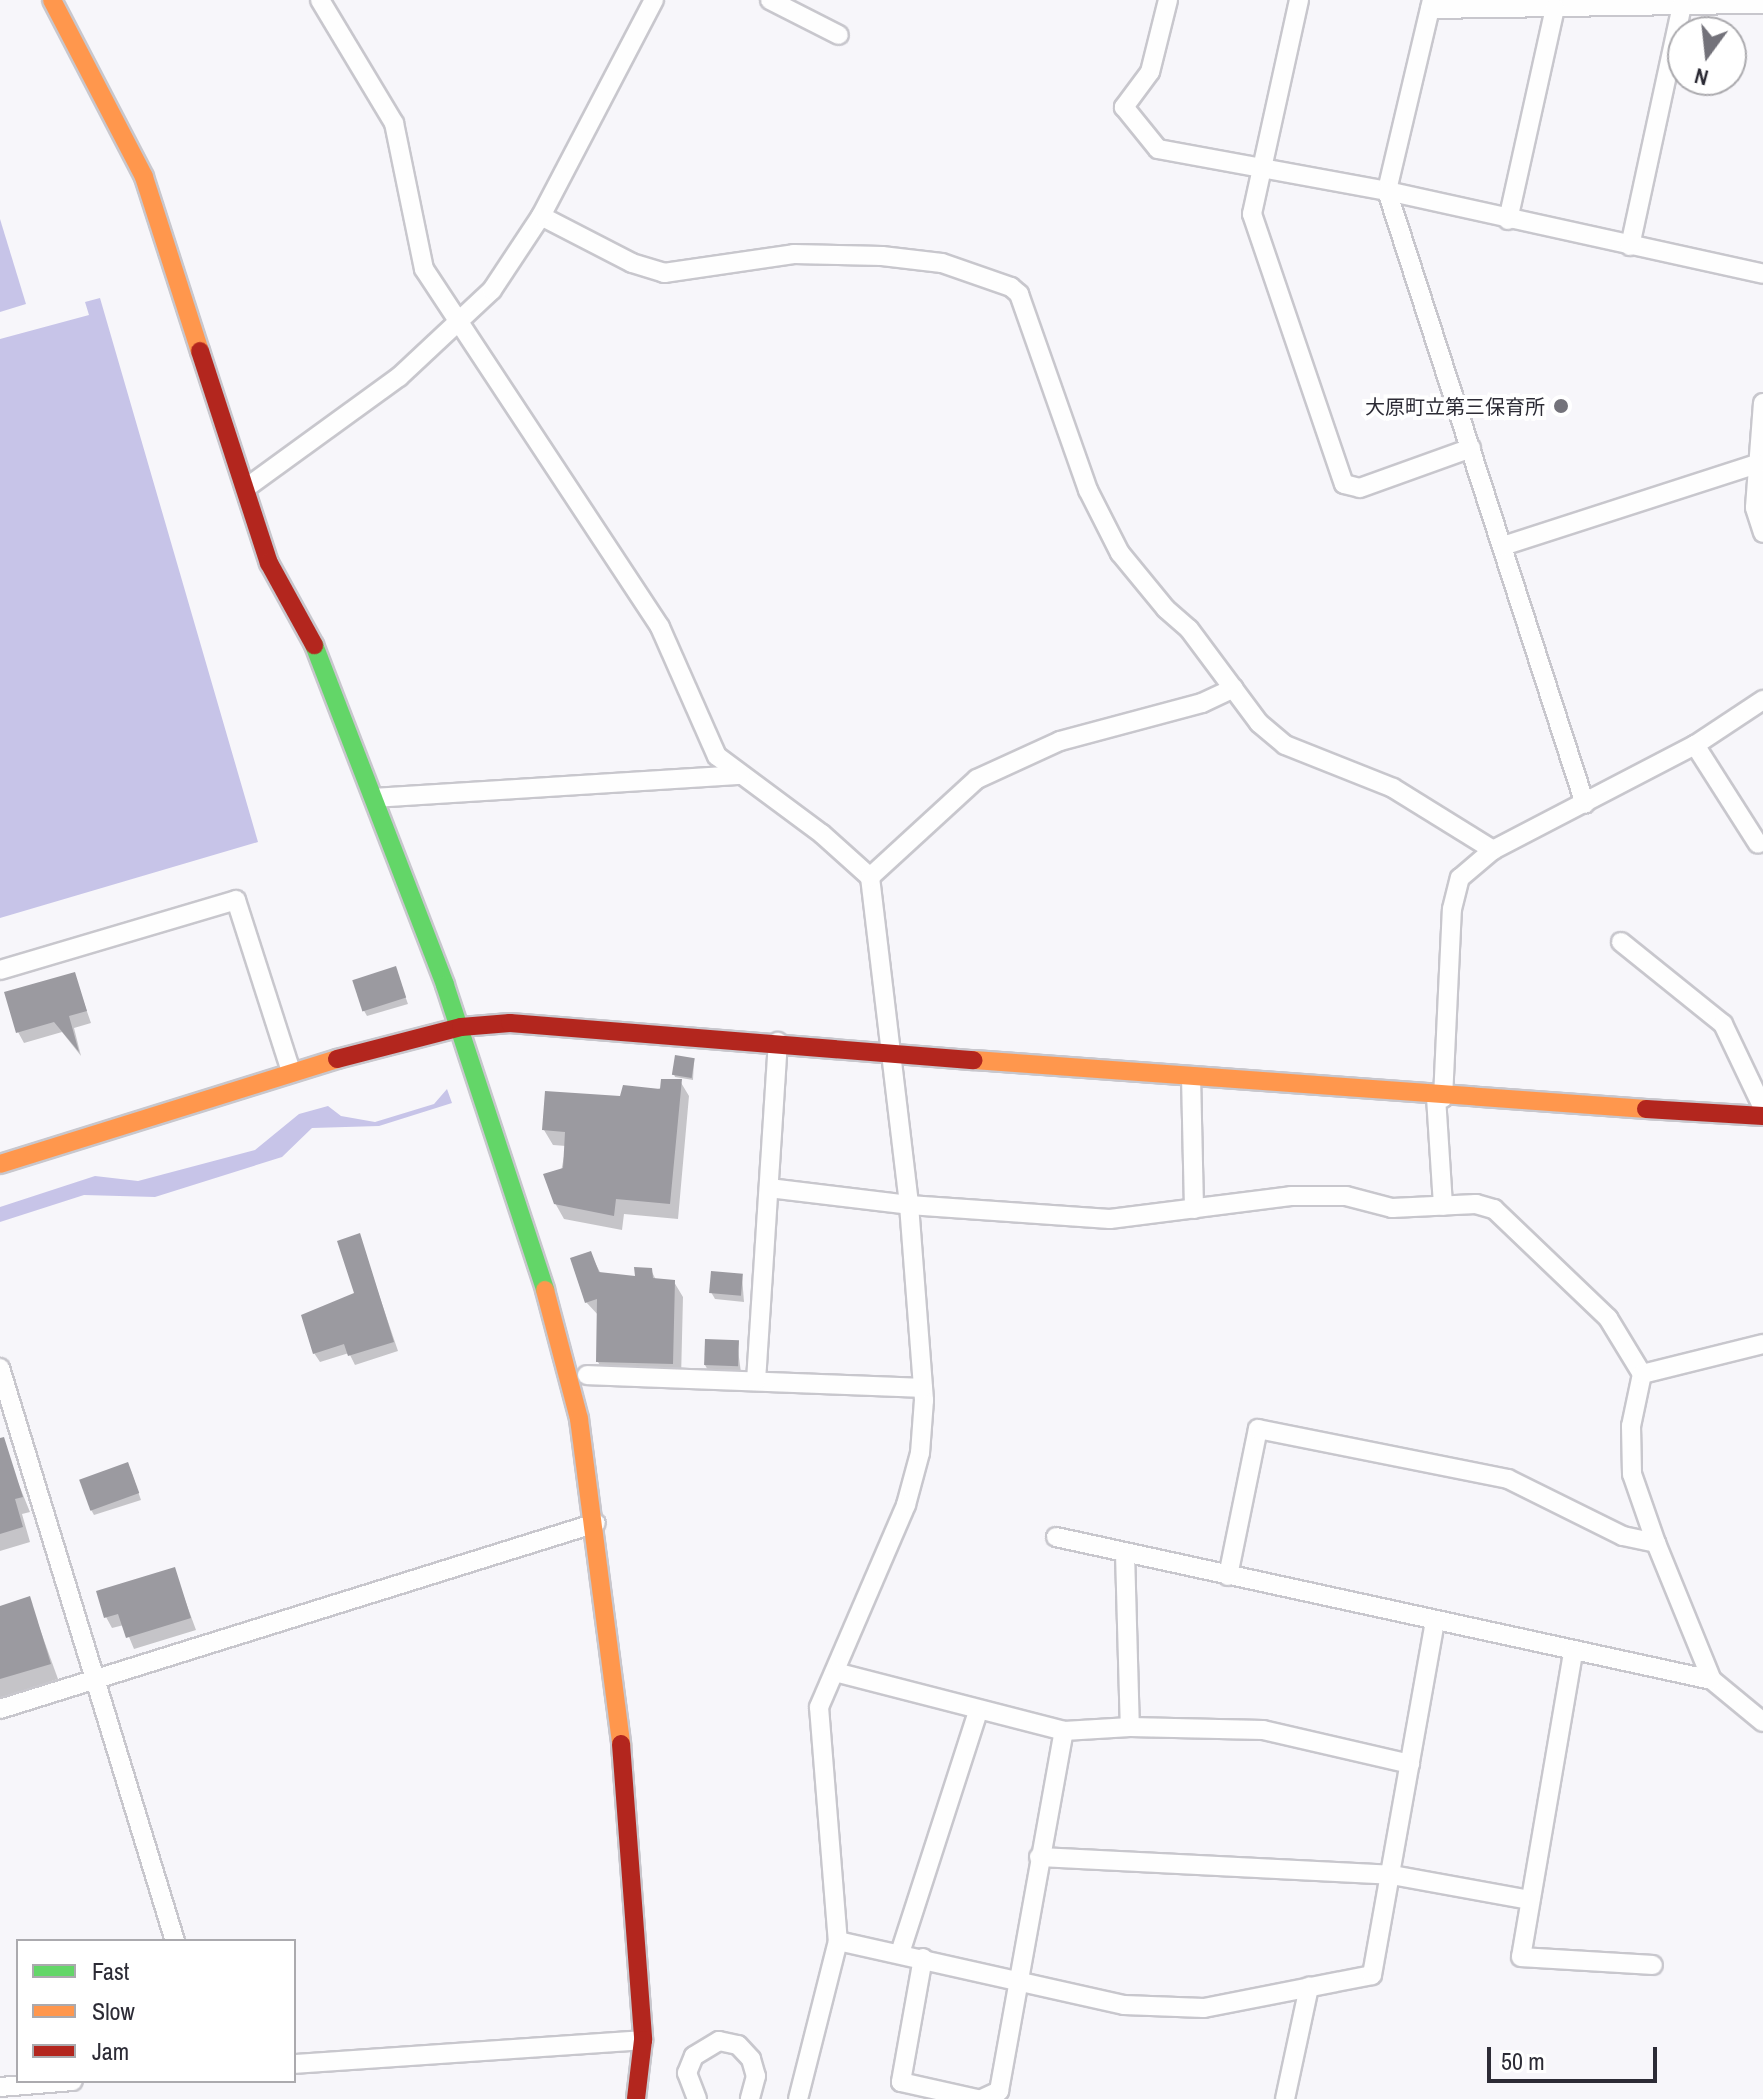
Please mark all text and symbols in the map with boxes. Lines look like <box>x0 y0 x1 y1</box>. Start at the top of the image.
north arrow <box>1667 16 1747 96</box>
text: N <box>1691 61 1711 93</box>
place label: 大原町立第三保育所 <box>1365 394 1545 418</box>
marker: 大原町立第三保育所 <box>1552 397 1570 415</box>
legend <box>16 1939 296 2083</box>
text: Fast <box>92 1955 129 1987</box>
text: Slow <box>92 1995 135 2027</box>
scale bar <box>1491 2031 1661 2081</box>
text: Jam <box>92 2035 129 2067</box>
text: 50 m <box>1501 2045 1545 2077</box>

